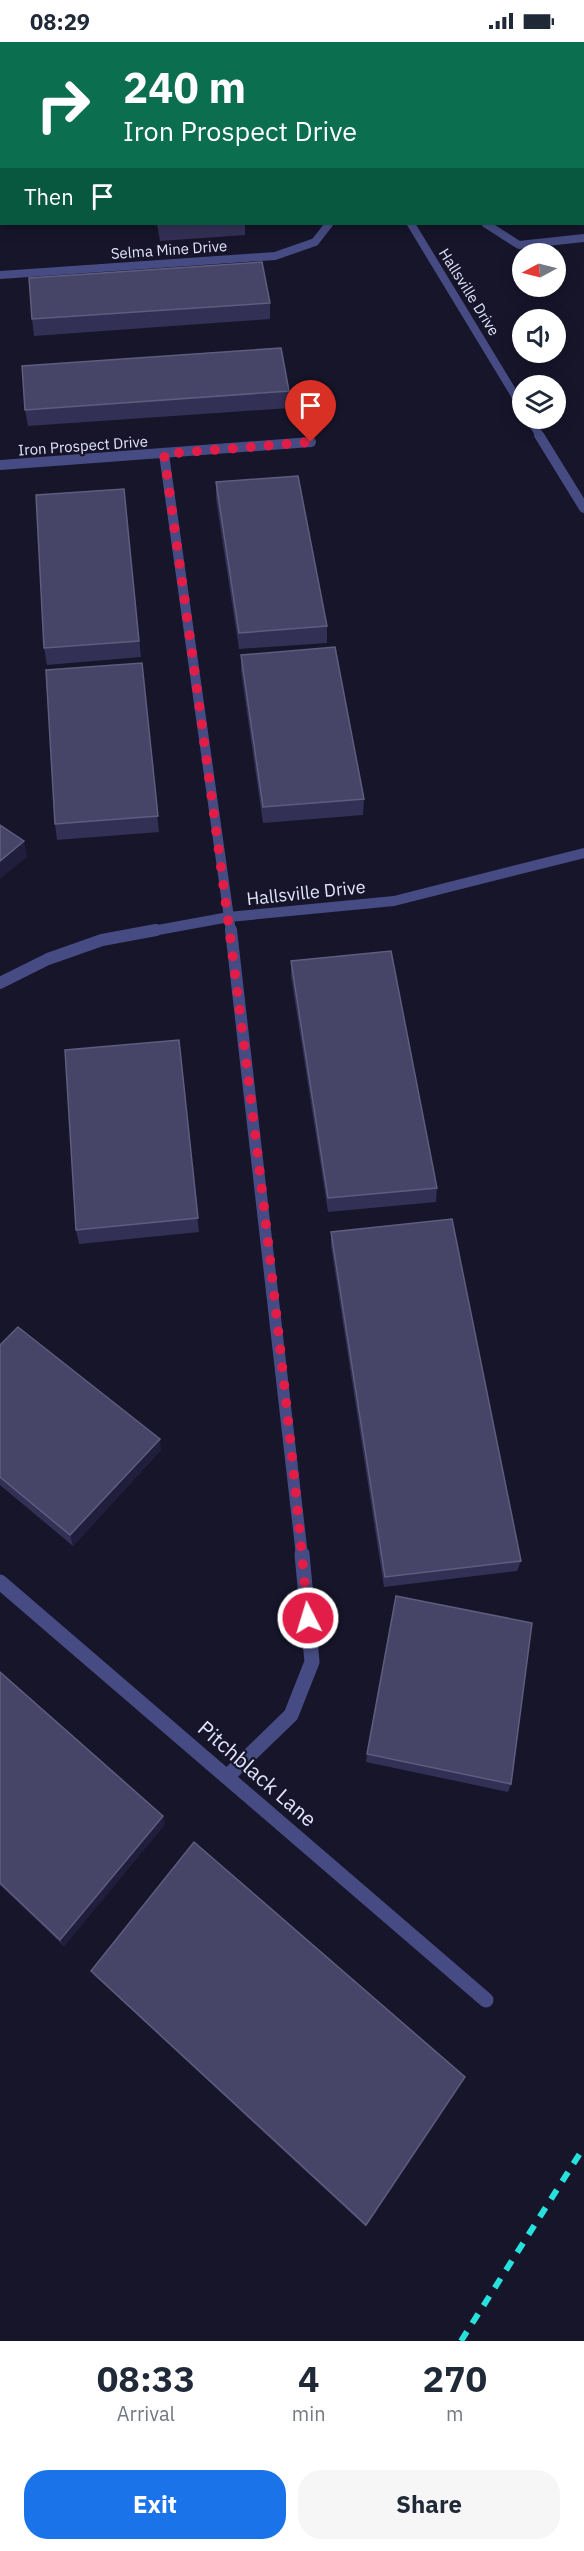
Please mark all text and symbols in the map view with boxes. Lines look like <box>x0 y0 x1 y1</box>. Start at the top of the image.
text: 08:29 <box>30 7 90 36</box>
text: 240 m <box>123 60 246 115</box>
icon: right <box>24 66 102 144</box>
text: Iron Prospect Drive <box>123 113 357 148</box>
icon: arrive <box>86 180 119 213</box>
text: Then <box>24 182 74 211</box>
street label: Selma Mine Drive <box>110 236 228 263</box>
north arrow <box>512 243 566 297</box>
map controls <box>512 243 566 429</box>
street label: Hallsville Drive <box>435 244 504 339</box>
button: sound <box>512 309 566 363</box>
button: layers <box>512 375 566 429</box>
pin <box>285 380 336 442</box>
icon: arrive <box>294 389 327 422</box>
street label: Iron Prospect Drive <box>17 431 149 460</box>
street label: Hallsville Drive <box>245 875 367 910</box>
position arrow <box>276 1586 340 1650</box>
street label: Pitchblack Lane <box>192 1714 323 1833</box>
text: 08:33 <box>97 2355 195 2402</box>
text: 4 <box>298 2355 320 2402</box>
text: 270 <box>422 2355 487 2402</box>
text: Arrival <box>117 2400 175 2427</box>
text: min <box>292 2400 326 2427</box>
text: m <box>446 2400 464 2427</box>
button: Exit <box>24 2470 286 2539</box>
button: Share <box>298 2470 560 2539</box>

